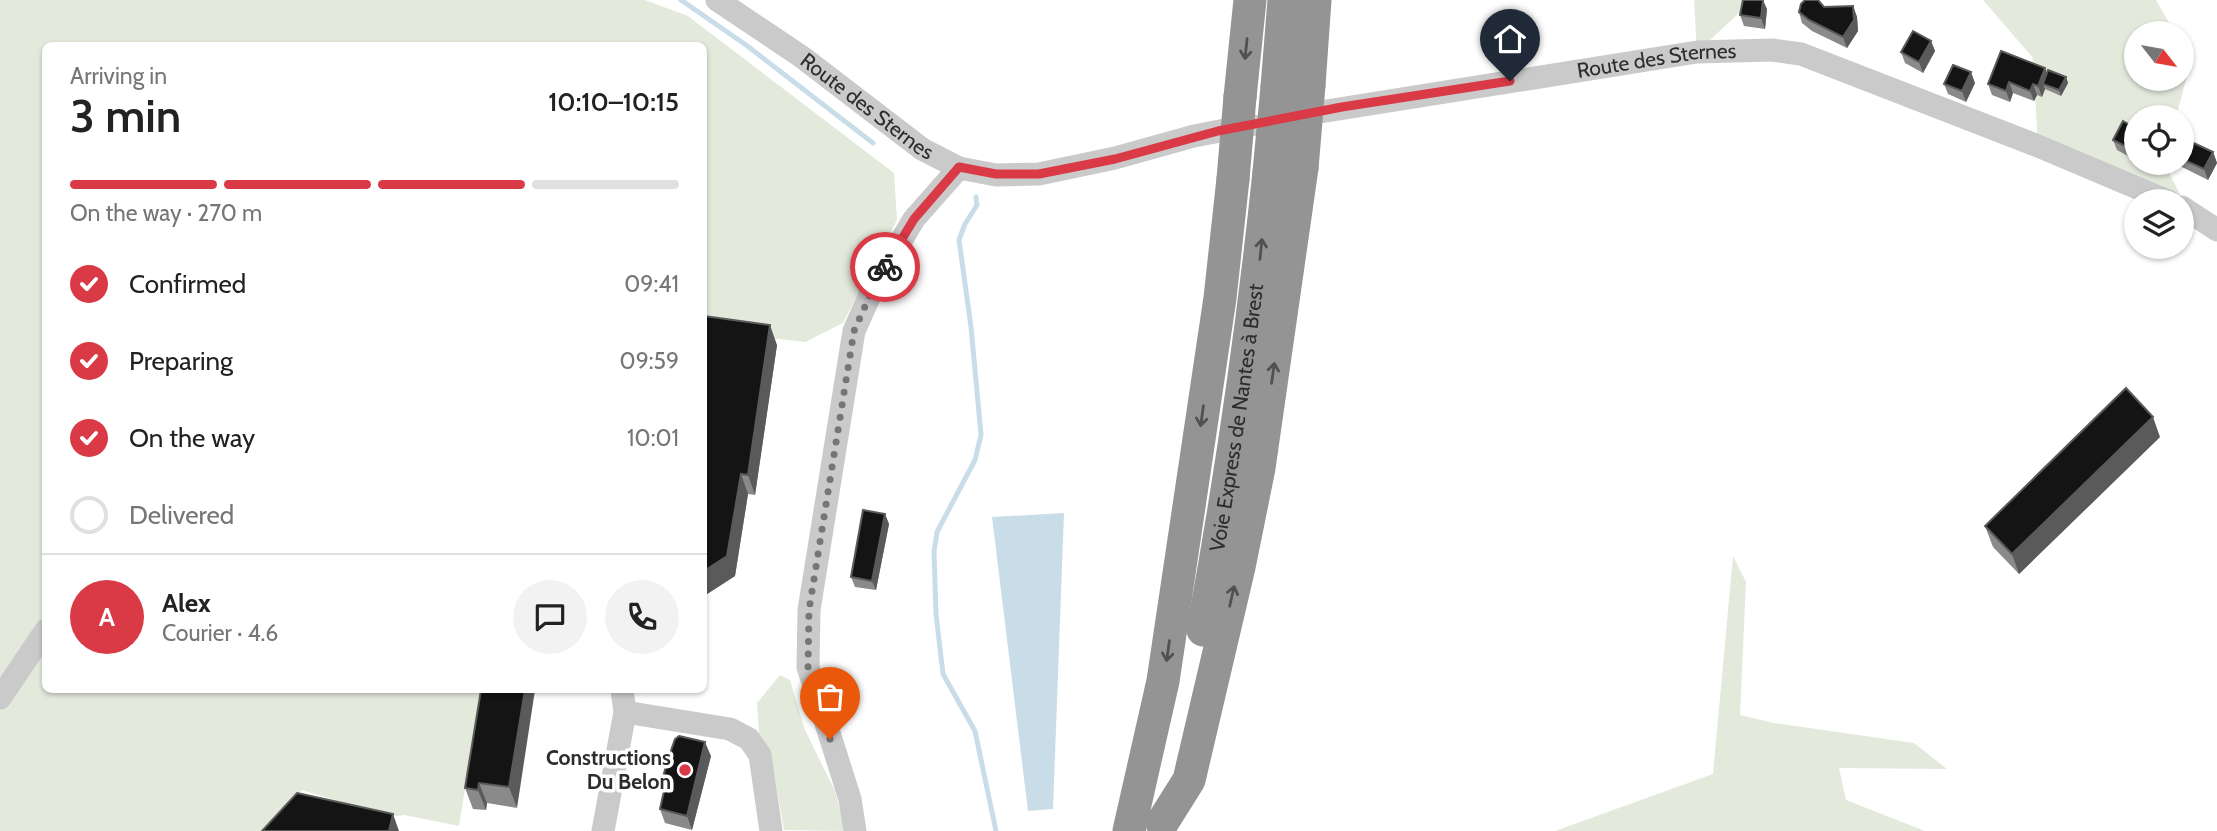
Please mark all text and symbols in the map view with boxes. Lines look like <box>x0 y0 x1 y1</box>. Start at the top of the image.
pin <box>1480 9 1540 81</box>
icon: home <box>1491 20 1529 58</box>
north arrow <box>2124 21 2194 91</box>
map controls <box>2124 21 2194 259</box>
one-way arrow <box>1239 37 1252 60</box>
street label: Route des Sternes <box>1575 38 1737 83</box>
street label: Route des Sternes <box>796 47 938 165</box>
text: Arriving in <box>70 62 167 90</box>
text: 10:10–10:15 <box>548 86 679 118</box>
text: 3 min <box>70 88 181 144</box>
button: locate <box>2124 105 2194 175</box>
button: layers <box>2124 189 2194 259</box>
text: On the way · 270 m <box>70 199 262 227</box>
courier <box>850 232 920 302</box>
one-way arrow <box>1254 238 1267 261</box>
icon: bike <box>866 248 904 286</box>
icon: check <box>70 265 108 303</box>
text: Confirmed <box>129 268 246 300</box>
text: 09:41 <box>624 270 679 298</box>
street label: Voie Express de Nantes à Brest <box>1204 282 1268 553</box>
icon: check <box>70 342 108 380</box>
text: Preparing <box>129 345 233 377</box>
text: 09:59 <box>620 347 679 375</box>
one-way arrow <box>1267 362 1280 384</box>
one-way arrow <box>1195 405 1208 427</box>
icon: check <box>70 419 108 457</box>
text: On the way <box>129 422 255 454</box>
text: 10:01 <box>627 424 679 452</box>
text: Delivered <box>129 499 234 531</box>
button: chat <box>513 580 587 654</box>
button: phone <box>605 580 679 654</box>
one-way arrow <box>1226 585 1240 608</box>
text: Alex <box>162 587 211 619</box>
text: A <box>99 601 115 633</box>
text: Courier · 4.6 <box>162 619 278 647</box>
one-way arrow <box>1161 639 1174 662</box>
pin <box>800 667 860 739</box>
icon: bag <box>811 678 849 716</box>
place label: Constructions Du Belon <box>546 745 671 794</box>
marker: Constructions Du Belon <box>677 762 693 778</box>

